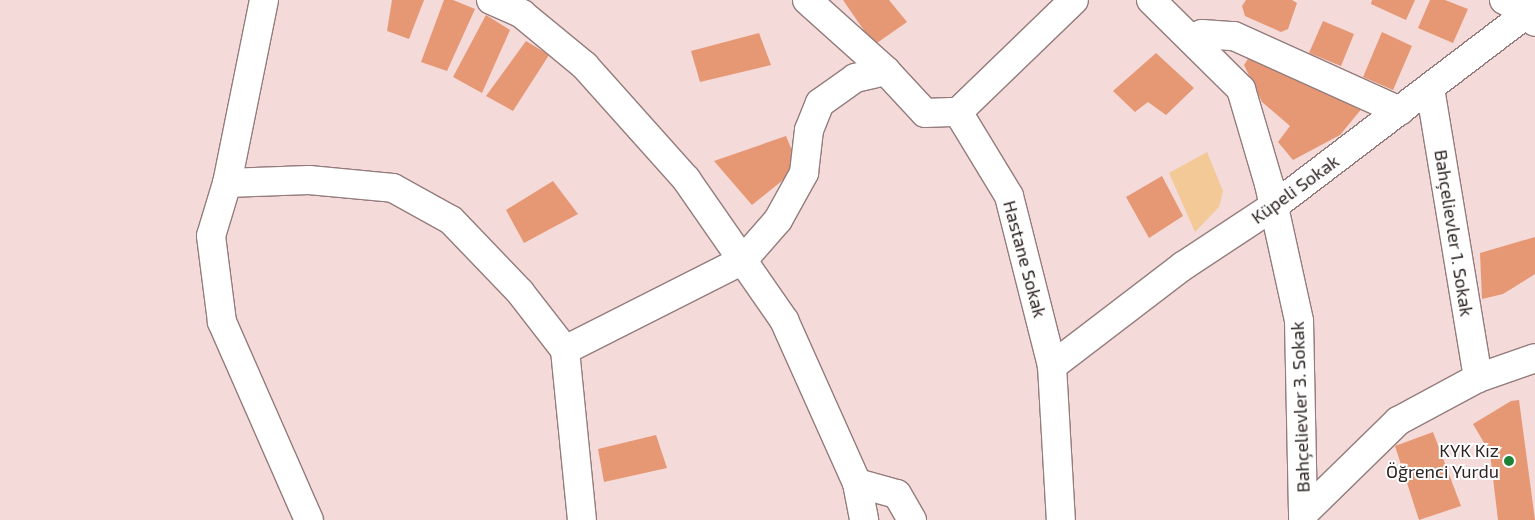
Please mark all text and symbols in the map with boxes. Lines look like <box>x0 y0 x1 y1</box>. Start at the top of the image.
street label: Bahçelievler 1. Sokak <box>1430 148 1478 318</box>
street label: Küpeli Sokak <box>1247 150 1343 228</box>
street label: Hastane Sokak <box>999 198 1051 320</box>
street label: Bahçelievler 3. Sokak <box>1286 321 1314 493</box>
place label: KYK Kız Öğrenci Yurdu <box>1385 440 1499 482</box>
marker: KYK Kız Öğrenci Yurdu <box>1503 455 1515 467</box>

